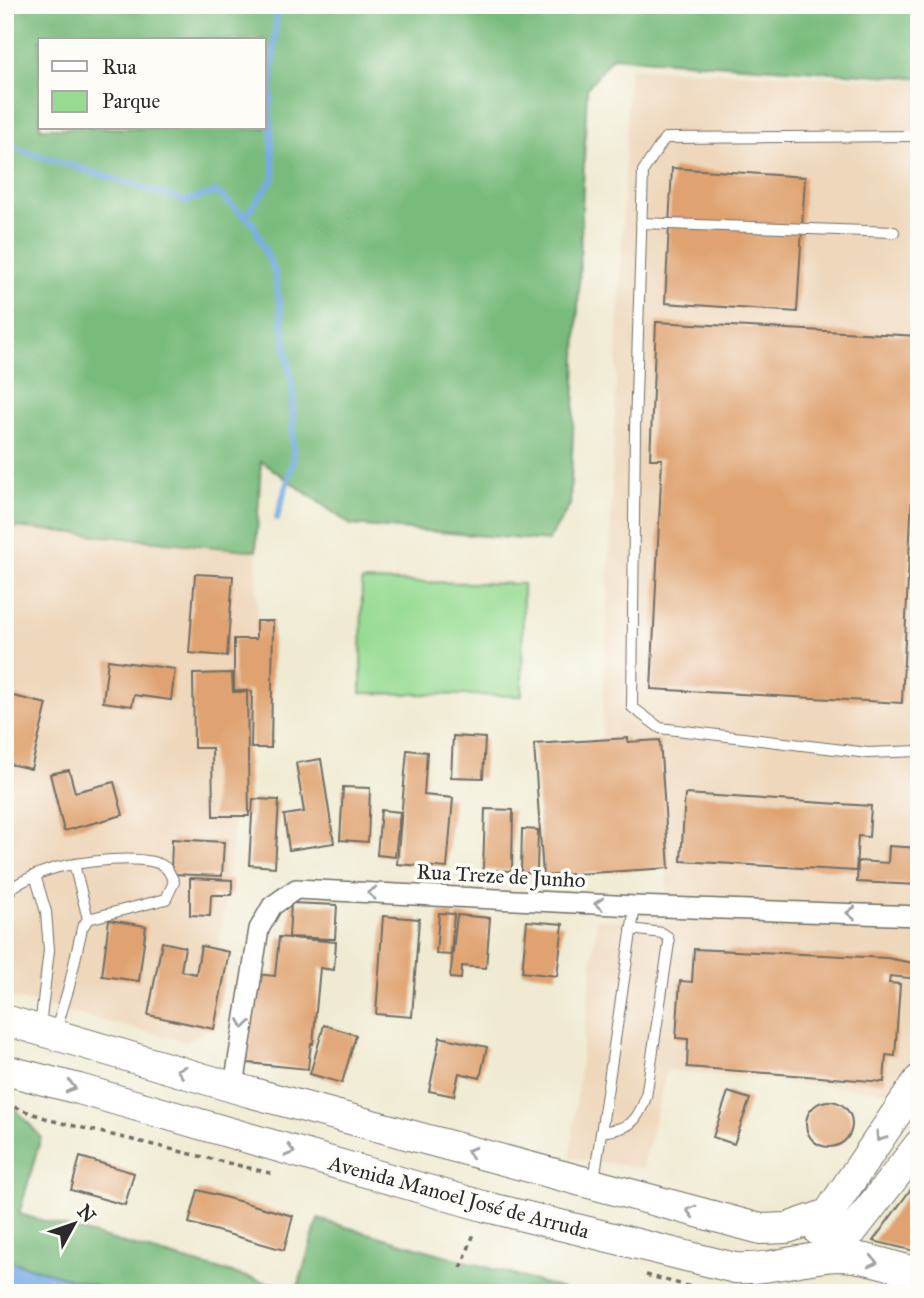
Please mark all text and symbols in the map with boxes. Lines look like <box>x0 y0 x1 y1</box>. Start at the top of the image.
legend <box>38 38 266 130</box>
text: Rua <box>102 54 137 80</box>
text: Parque <box>102 88 161 114</box>
street label: Rua Treze de Junho <box>416 859 586 893</box>
one-way arrow <box>366 885 377 900</box>
one-way arrow <box>593 896 604 911</box>
one-way arrow <box>845 906 856 921</box>
one-way arrow <box>237 1018 252 1029</box>
one-way arrow <box>176 1065 188 1080</box>
one-way arrow <box>65 1079 77 1093</box>
one-way arrow <box>876 1129 888 1142</box>
one-way arrow <box>284 1142 296 1157</box>
one-way arrow <box>466 1145 478 1160</box>
street label: Avenida Manoel José de Arruda <box>325 1149 592 1244</box>
north arrow <box>38 1190 108 1260</box>
text: N <box>73 1200 101 1227</box>
one-way arrow <box>685 1204 697 1219</box>
one-way arrow <box>867 1254 879 1268</box>

